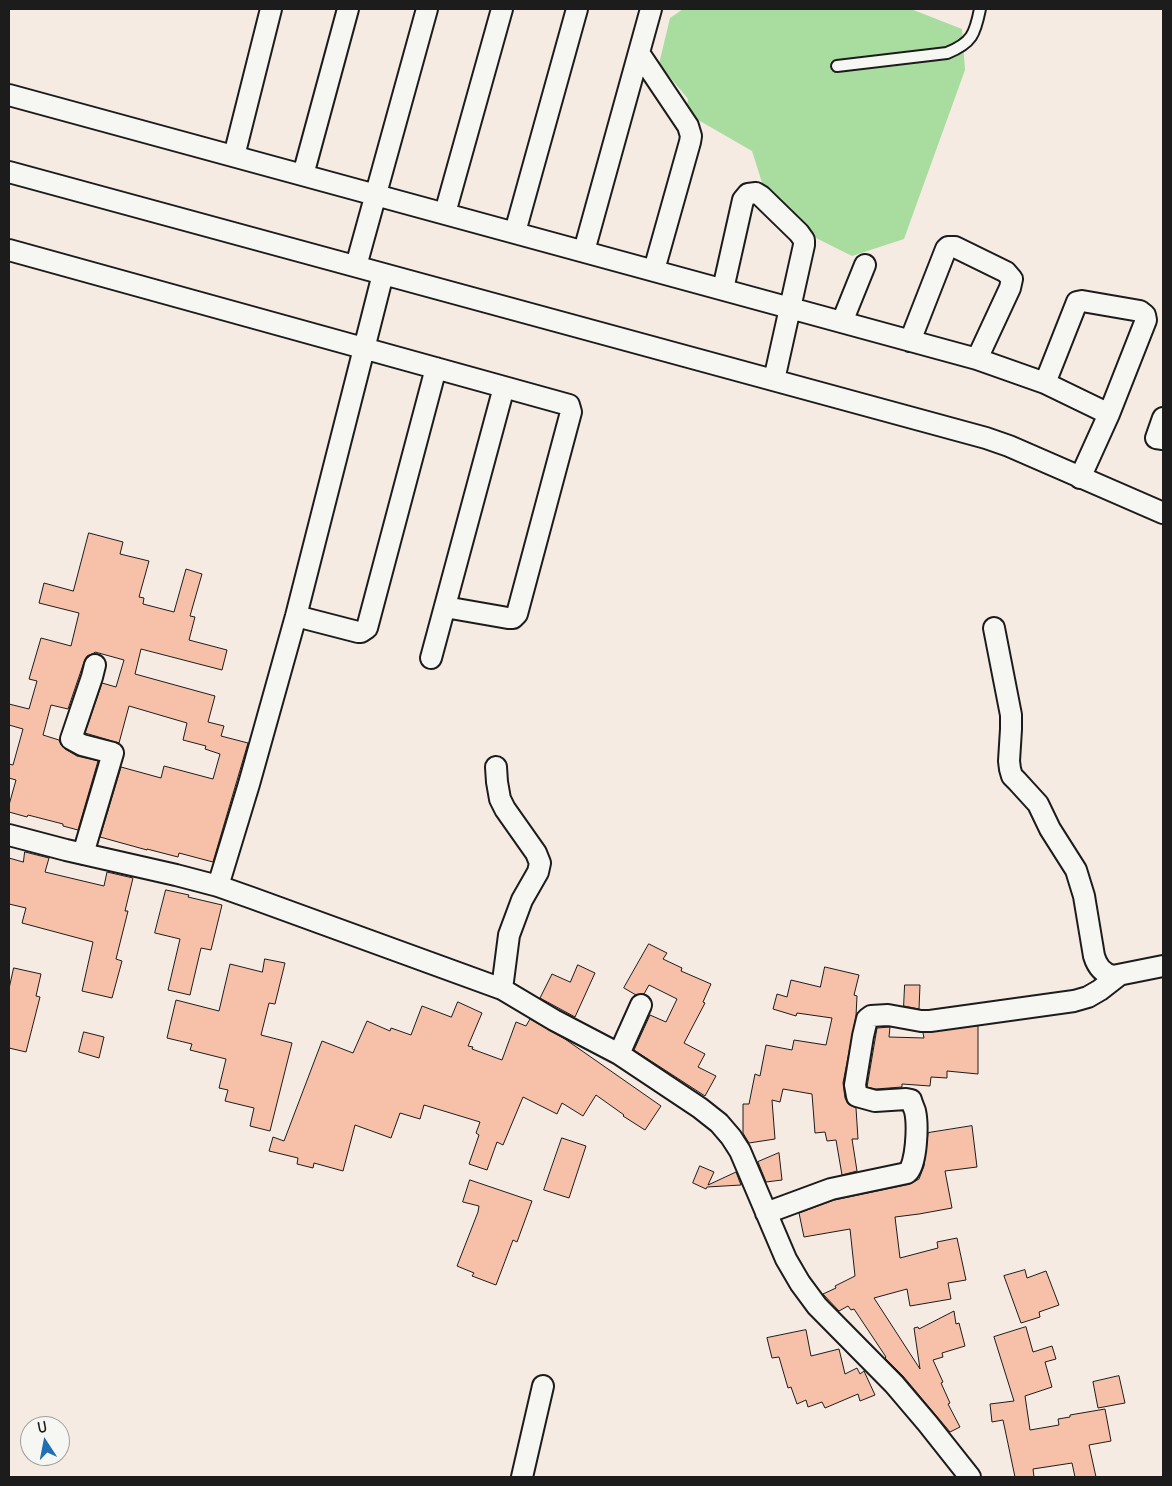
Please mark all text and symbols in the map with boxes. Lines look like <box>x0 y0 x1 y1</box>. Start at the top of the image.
north arrow <box>20 1416 70 1466</box>
text: U <box>36 1418 49 1437</box>

